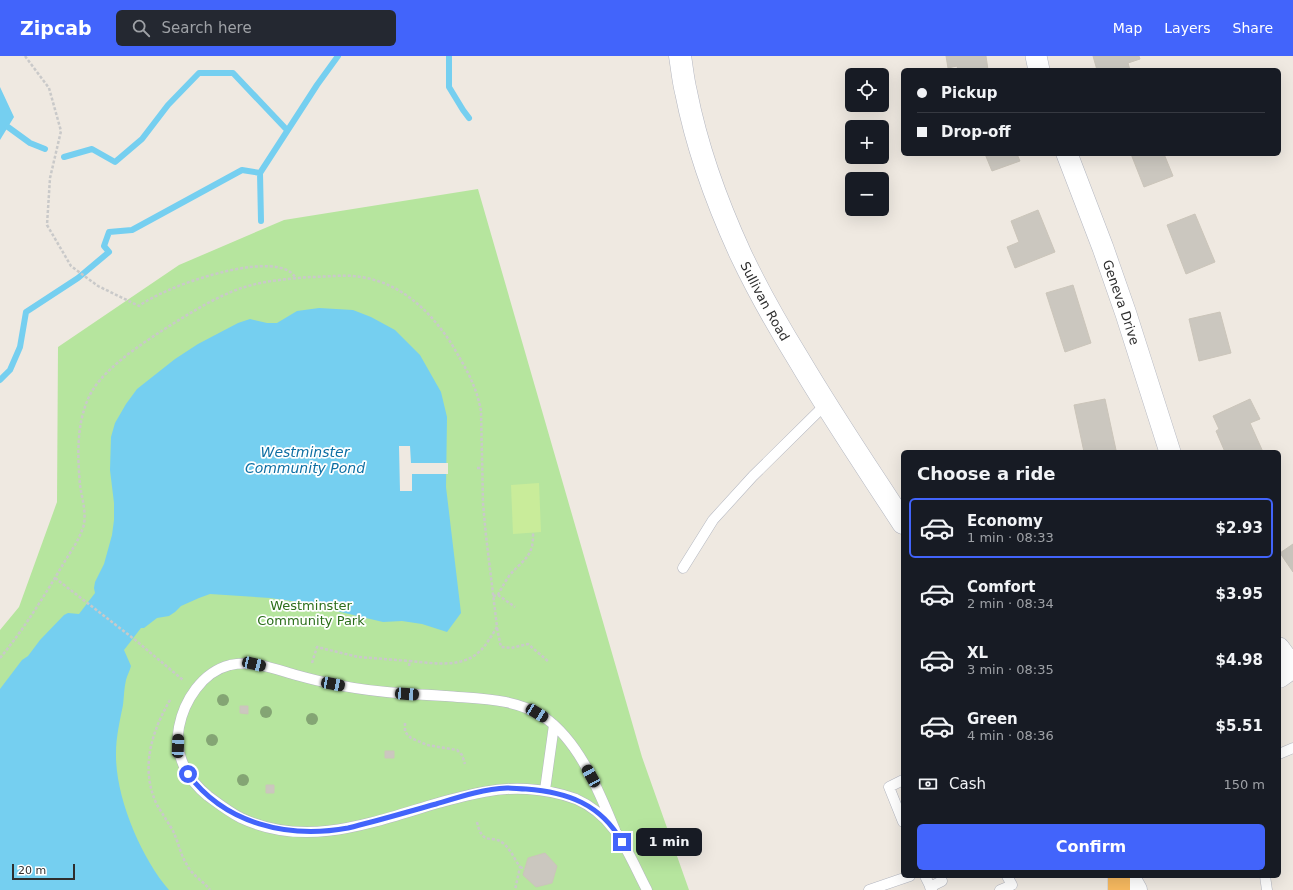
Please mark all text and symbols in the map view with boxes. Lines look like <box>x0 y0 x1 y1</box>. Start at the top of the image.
search box <box>116 10 396 46</box>
text: Zipcab <box>20 17 92 39</box>
icon: search <box>130 17 152 39</box>
text: Search here <box>162 19 252 37</box>
text: Map <box>1113 20 1142 36</box>
text: Layers <box>1164 20 1211 36</box>
text: Share <box>1233 20 1273 36</box>
map controls <box>845 68 889 216</box>
button: locate <box>845 68 889 112</box>
text: Pickup <box>941 84 997 102</box>
button: + <box>845 120 889 164</box>
text: Drop-off <box>941 123 1011 141</box>
button: − <box>845 172 889 216</box>
street label: Geneva Drive <box>1100 258 1143 347</box>
street label: Sullivan Road <box>738 259 793 343</box>
water label: Westminster Community Pond <box>245 444 365 476</box>
text: Choose a ride <box>917 463 1056 484</box>
icon: car <box>919 510 955 546</box>
text: Economy <box>967 512 1043 530</box>
text: $2.93 <box>1216 519 1263 537</box>
text: 1 min · 08:33 <box>967 530 1054 545</box>
icon: car <box>919 576 955 612</box>
text: Comfort <box>967 578 1035 596</box>
text: $3.95 <box>1216 585 1263 603</box>
text: 2 min · 08:34 <box>967 596 1054 611</box>
park label: Westminster Community Park <box>257 598 365 628</box>
icon: car <box>919 642 955 678</box>
text: XL <box>967 644 988 662</box>
text: $4.98 <box>1216 651 1263 669</box>
car <box>241 655 267 673</box>
text: 3 min · 08:35 <box>967 662 1054 677</box>
car <box>320 676 346 692</box>
car <box>395 687 419 701</box>
car <box>524 702 550 724</box>
icon: car <box>919 708 955 744</box>
text: Green <box>967 710 1018 728</box>
text: $5.51 <box>1216 717 1263 735</box>
text: 4 min · 08:36 <box>967 728 1054 743</box>
car <box>172 734 184 758</box>
car <box>580 763 602 789</box>
route start <box>179 765 197 783</box>
icon: cash <box>917 773 939 795</box>
text: Cash <box>949 775 986 793</box>
text: 150 m <box>1223 777 1265 792</box>
button: Confirm <box>917 824 1265 870</box>
callout: 1 min <box>636 828 702 856</box>
route end <box>613 833 631 851</box>
text: 1 min <box>649 834 689 849</box>
scale bar <box>12 862 75 881</box>
text: 20 m <box>18 864 46 877</box>

